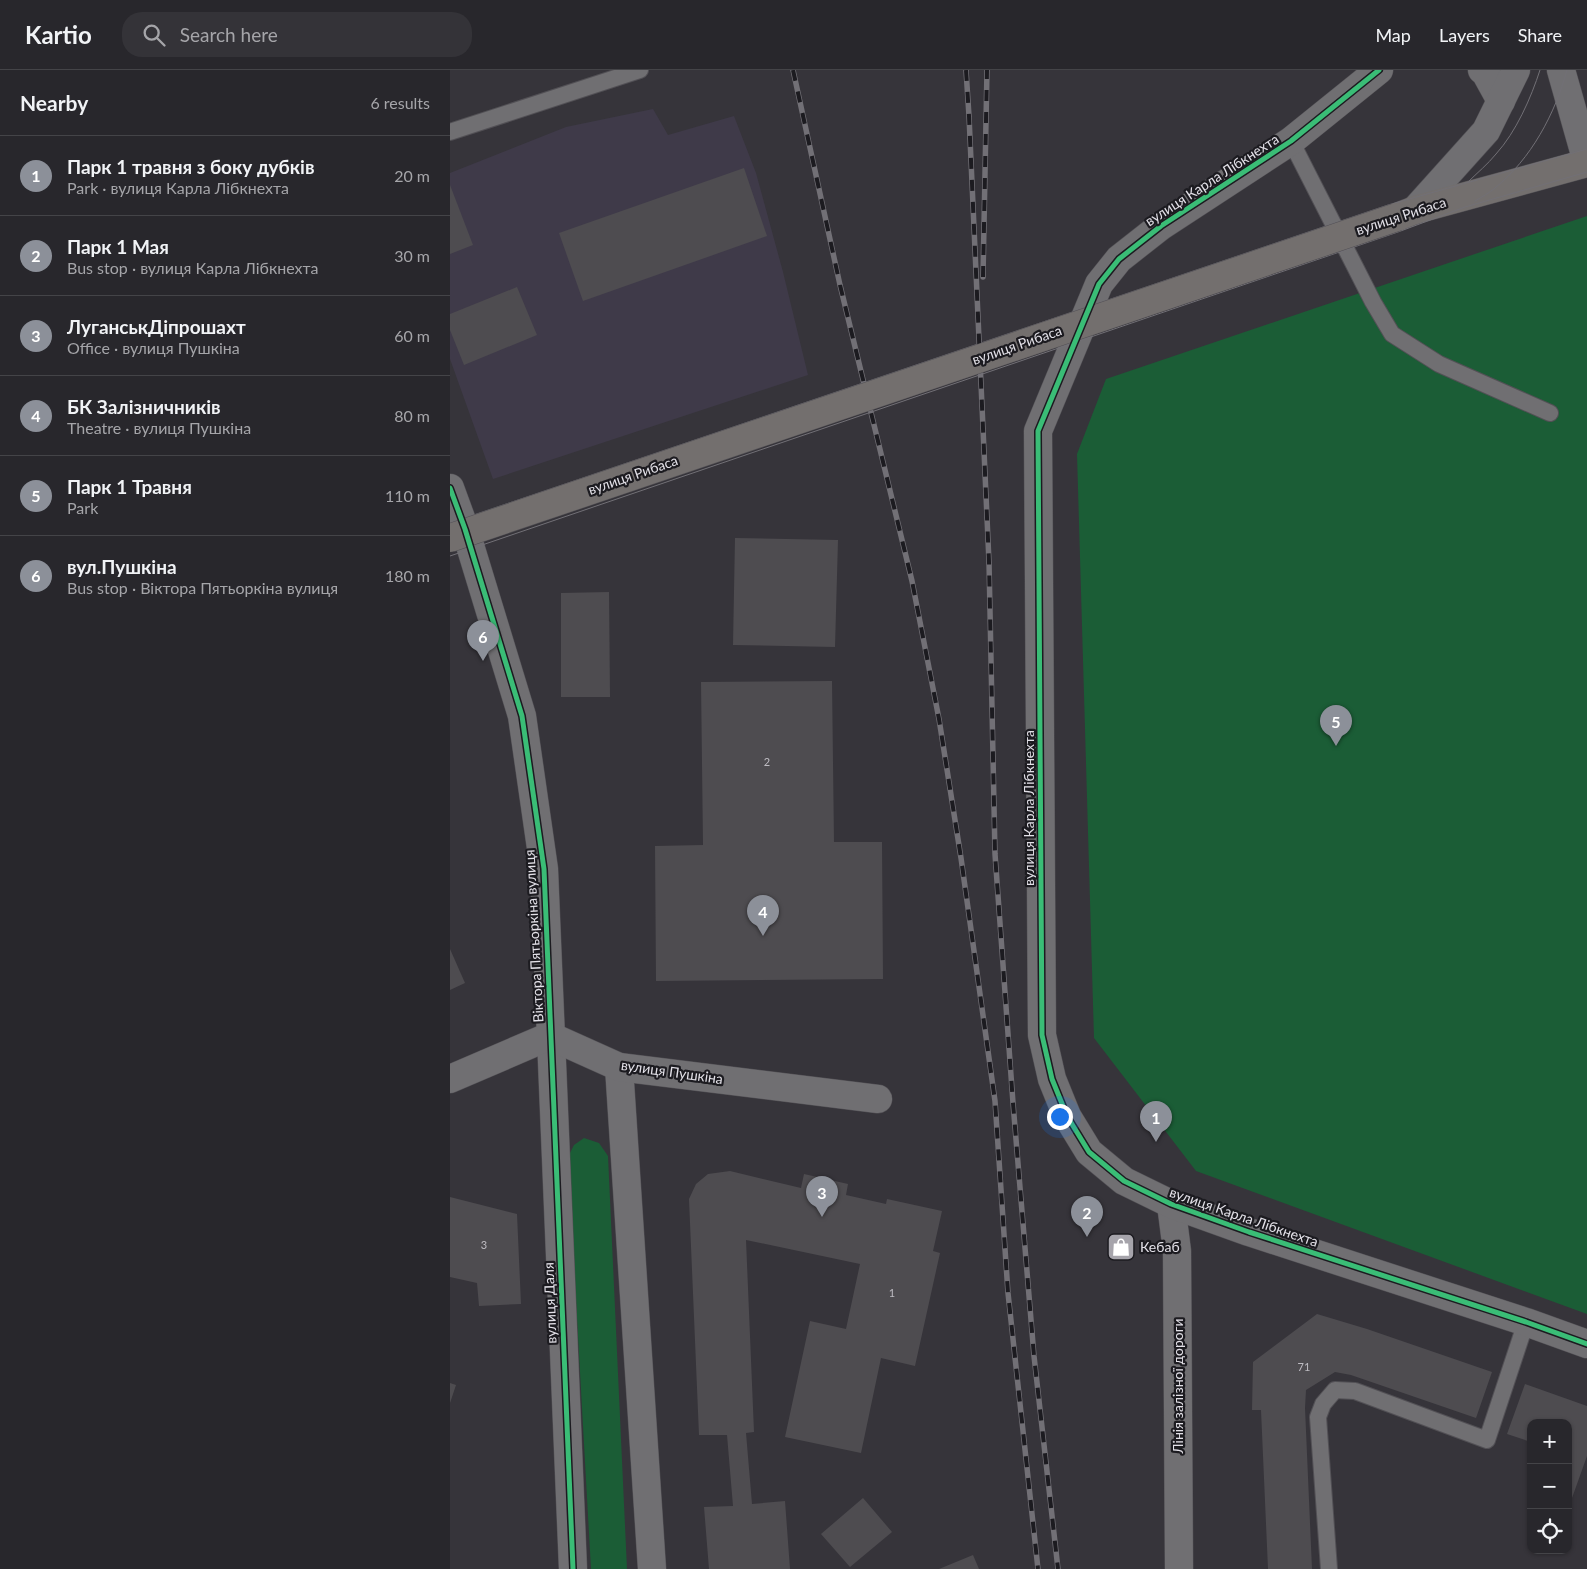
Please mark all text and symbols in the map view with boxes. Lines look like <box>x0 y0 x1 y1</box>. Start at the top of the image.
search box <box>122 12 472 57</box>
text: Kartio <box>25 20 92 49</box>
icon: search <box>140 21 168 49</box>
text: Search here <box>180 23 278 46</box>
text: Map <box>1375 24 1411 46</box>
text: Layers <box>1439 24 1490 46</box>
text: Share <box>1518 24 1562 46</box>
text: Nearby <box>20 90 88 115</box>
text: 6 results <box>370 93 430 112</box>
street label: вулиця Карла Лібкнехта <box>1142 130 1282 229</box>
text: Парк 1 травня з боку дубків <box>67 155 314 178</box>
text: 1 <box>31 166 41 185</box>
text: 20 m <box>394 166 430 185</box>
text: Park · вулиця Карла Лібкнехта <box>67 178 289 197</box>
street label: вулиця Рибаса <box>1354 193 1448 238</box>
text: Парк 1 Мая <box>67 235 169 258</box>
text: 2 <box>31 246 41 265</box>
text: 30 m <box>394 246 430 265</box>
text: Bus stop · вулиця Карла Лібкнехта <box>67 258 319 277</box>
text: ЛуганськДіпрошахт <box>67 315 246 338</box>
street label: вулиця Рибаса <box>970 321 1064 368</box>
text: 3 <box>31 326 41 345</box>
text: 60 m <box>394 326 430 345</box>
text: Office · вулиця Пушкіна <box>67 338 240 357</box>
text: БК Залізничників <box>67 395 221 418</box>
text: 4 <box>31 406 41 425</box>
text: 80 m <box>394 406 430 425</box>
text: Theatre · вулиця Пушкіна <box>67 418 251 437</box>
street label: вулиця Рибаса <box>586 451 680 498</box>
text: Парк 1 Травня <box>67 475 192 498</box>
text: 5 <box>31 486 41 505</box>
text: 110 m <box>385 486 430 505</box>
text: Park <box>67 498 98 517</box>
text: вул.Пушкіна <box>67 555 177 578</box>
text: 6 <box>31 566 41 585</box>
text: 180 m <box>385 566 430 585</box>
text: Bus stop · Віктора Пятьоркіна вулиця <box>67 578 338 597</box>
pin: 6 <box>467 620 499 661</box>
pin: 5 <box>1320 705 1352 746</box>
street label: вулиця Карла Лібкнехта <box>1020 730 1037 886</box>
house number: 2 <box>764 755 770 768</box>
street label: Віктора Пятьоркіна вулиця <box>520 849 547 1023</box>
pin: 4 <box>747 895 779 936</box>
street label: вулиця Пушкіна <box>620 1056 724 1087</box>
pin: 1 <box>1140 1101 1172 1142</box>
your location <box>1047 1104 1073 1130</box>
pin: 3 <box>806 1176 838 1217</box>
street label: вулиця Карла Лібкнехта <box>1168 1183 1321 1250</box>
pin: 2 <box>1071 1196 1103 1237</box>
shop icon: Кебаб <box>1106 1232 1136 1262</box>
house number: 3 <box>481 1238 487 1251</box>
place label: Кебаб <box>1140 1238 1180 1255</box>
street label: вулиця Даля <box>540 1262 559 1344</box>
house number: 1 <box>889 1286 895 1299</box>
street label: Лінія залізної дороги <box>1169 1318 1186 1455</box>
house number: 71 <box>1298 1360 1310 1373</box>
map controls <box>1527 1419 1572 1554</box>
button: + <box>1527 1419 1572 1464</box>
button: − <box>1527 1464 1572 1509</box>
button: locate <box>1527 1509 1572 1554</box>

